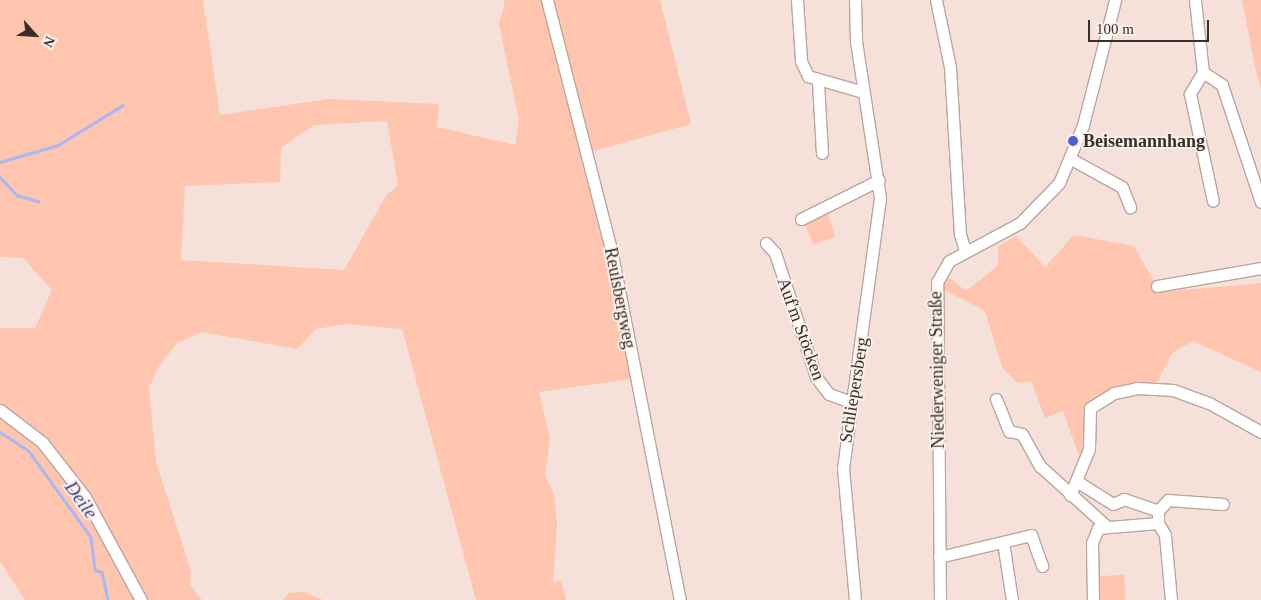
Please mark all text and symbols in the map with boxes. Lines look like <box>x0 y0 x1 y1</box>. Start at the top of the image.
north arrow <box>10 10 60 60</box>
scale bar <box>1091 10 1212 42</box>
text: 100 m <box>1096 21 1134 37</box>
text: N <box>40 34 58 50</box>
place label: Beisemannhang <box>1083 130 1205 152</box>
marker: Beisemannhang <box>1067 135 1079 147</box>
street label: Reulsbergweg <box>600 246 640 350</box>
street label: Auf'm Stöcken <box>772 275 830 383</box>
street label: Niederweniger Straße <box>925 291 949 449</box>
street label: Schliepersberg <box>835 336 873 444</box>
water label: Deile <box>60 477 102 523</box>

